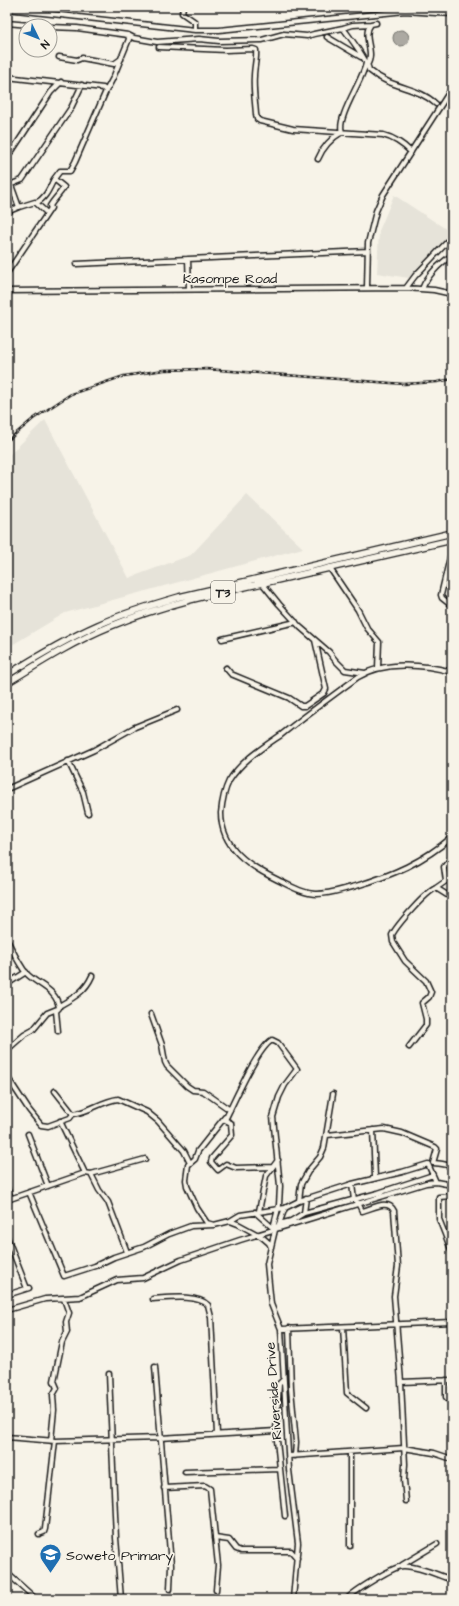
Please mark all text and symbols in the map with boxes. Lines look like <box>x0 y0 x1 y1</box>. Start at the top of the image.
north arrow <box>18 18 58 58</box>
text: N <box>37 37 53 52</box>
street label: Kasompe Road <box>183 269 277 289</box>
road number: T3 <box>211 581 235 603</box>
street label: Riverside Drive <box>261 1341 287 1440</box>
school or university icon: Soweto Primary <box>37 1542 63 1575</box>
place label: Soweto Primary <box>66 1546 173 1566</box>

